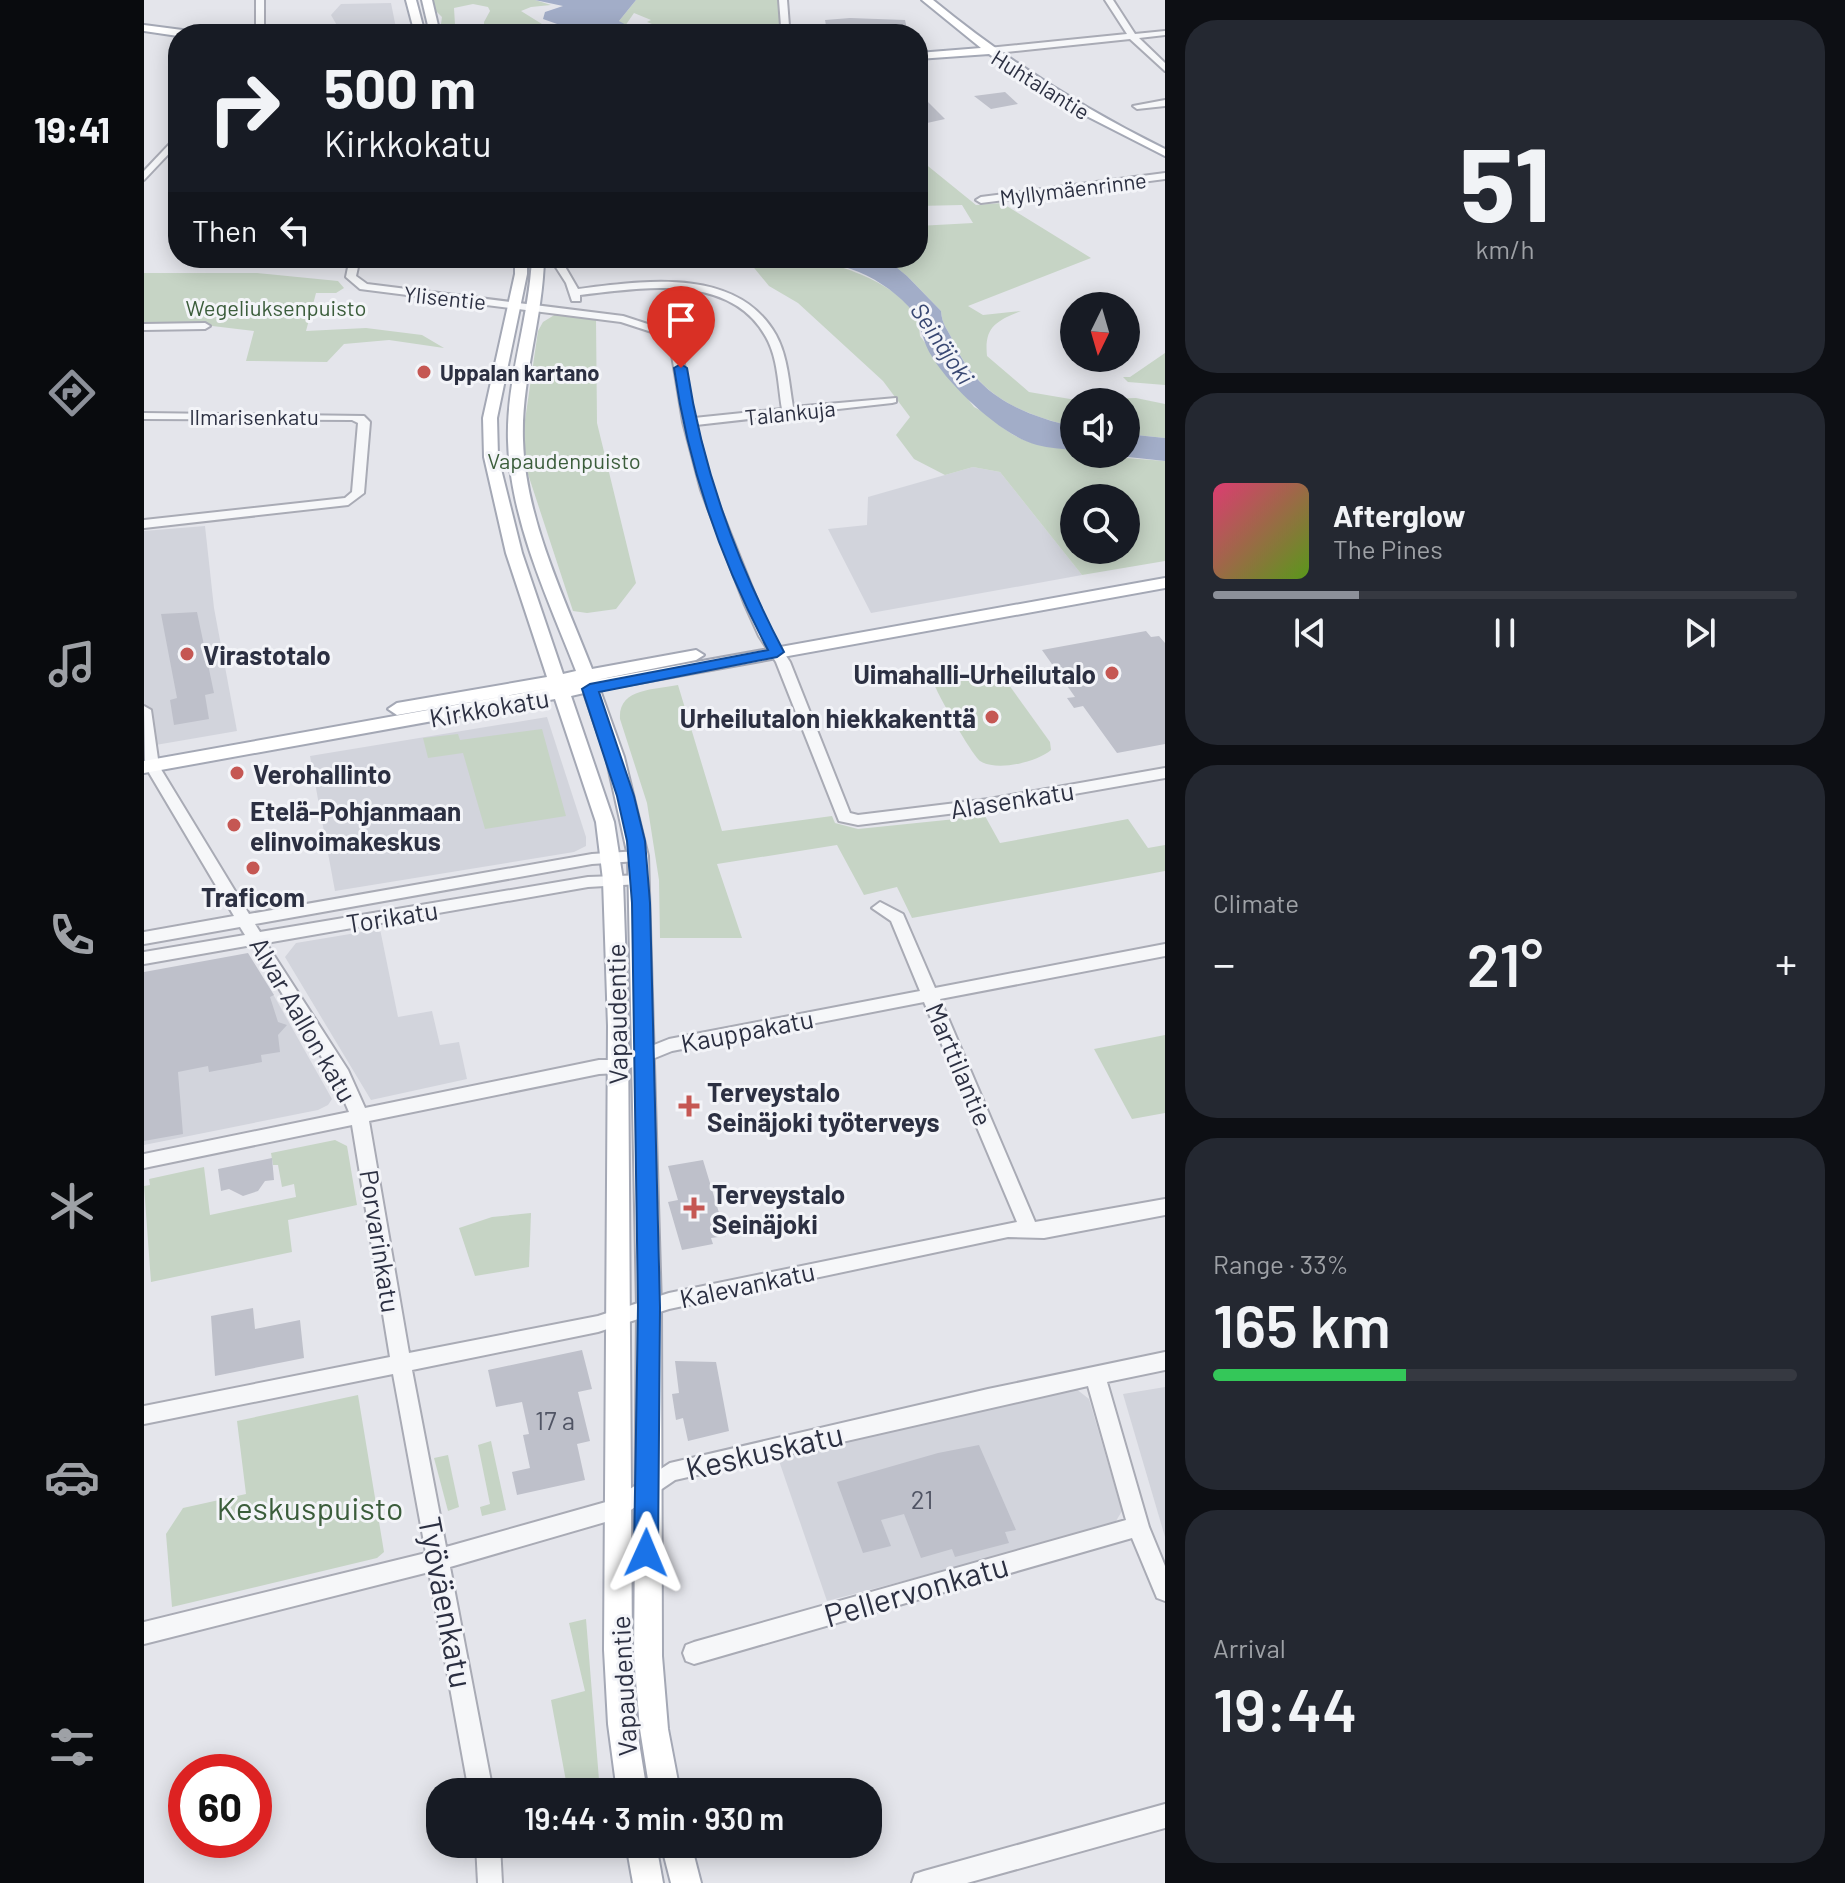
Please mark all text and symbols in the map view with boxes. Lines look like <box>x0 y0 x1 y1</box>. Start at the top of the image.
street label: Huhtalantie <box>987 44 1095 124</box>
text: 500 m <box>324 53 476 120</box>
icon: right <box>192 56 296 160</box>
text: 19:41 <box>34 107 110 150</box>
text: 51 <box>1459 118 1551 243</box>
text: Kirkkokatu <box>324 121 492 164</box>
street label: Myllymäenrinne <box>998 166 1148 210</box>
icon: left <box>273 208 317 252</box>
text: Then <box>192 212 257 248</box>
text: km/h <box>1476 233 1534 264</box>
street label: Ylisentie <box>403 280 487 314</box>
pin <box>647 286 715 368</box>
north arrow <box>1060 292 1140 372</box>
map controls <box>1060 292 1140 564</box>
park label: Wegeliuksenpuisto <box>186 294 366 320</box>
water label: Seinäjoki <box>905 297 981 389</box>
icon: arrive <box>659 298 703 342</box>
place label: Uppalan kartano <box>440 359 599 385</box>
marker: Uppalan kartano <box>415 363 433 381</box>
icon: directions <box>44 365 100 421</box>
button: sound <box>1060 388 1140 468</box>
street label: Talankuja <box>743 394 837 430</box>
street label: Ilmarisenkatu <box>189 403 319 429</box>
park label: Vapaudenpuisto <box>487 447 641 473</box>
button: search <box>1060 484 1140 564</box>
text: Afterglow <box>1333 497 1466 533</box>
text: The Pines <box>1333 533 1443 564</box>
icon: previous <box>1288 611 1332 655</box>
icon: pause <box>1483 611 1527 655</box>
icon: next <box>1678 611 1722 655</box>
icon: music <box>44 636 100 692</box>
place label: Virastotalo <box>203 639 331 670</box>
marker: Virastotalo <box>178 645 196 663</box>
place label: Uimahalli-Urheilutalo <box>853 658 1096 689</box>
marker: Uimahalli-Urheilutalo <box>1103 664 1121 682</box>
street label: Kirkkokatu <box>427 681 551 733</box>
place label: Urheilutalon hiekkakenttä <box>680 702 976 733</box>
marker: Urheilutalon hiekkakenttä <box>983 708 1001 726</box>
place label: Verohallinto <box>253 758 392 789</box>
marker: Verohallinto <box>228 764 246 782</box>
street label: Alasenkatu <box>948 774 1076 824</box>
place label: Etelä-Pohjanmaan elinvoimakeskus <box>250 795 461 856</box>
marker: Etelä-Pohjanmaan elinvoimakeskus <box>225 816 243 834</box>
marker: Traficom <box>244 859 262 877</box>
place label: Traficom <box>201 881 305 912</box>
text: Climate <box>1213 887 1299 918</box>
street label: Torikatu <box>344 893 440 939</box>
icon: phone <box>44 907 100 963</box>
text: 21° <box>1467 927 1543 999</box>
street label: Alvar Aallon katu <box>244 931 364 1107</box>
text: − <box>1213 936 1235 989</box>
text: + <box>1775 936 1797 989</box>
street label: Vapaudentie <box>599 943 633 1085</box>
street label: Marttilantie <box>920 998 1000 1130</box>
street label: Kauppakatu <box>678 1002 816 1058</box>
place label: Terveystalo Seinäjoki työterveys <box>707 1076 940 1137</box>
marker: Terveystalo Seinäjoki työterveys <box>678 1095 700 1117</box>
street label: Porvarinkatu <box>354 1167 408 1315</box>
icon: climate <box>44 1178 100 1234</box>
place label: Terveystalo Seinäjoki <box>712 1178 845 1239</box>
marker: Terveystalo Seinäjoki <box>683 1197 705 1219</box>
text: Range · 33% <box>1213 1248 1349 1279</box>
street label: Kalevankatu <box>677 1255 817 1313</box>
text: 165 km <box>1213 1288 1391 1360</box>
house number: 17 a <box>535 1404 575 1435</box>
street label: Keskuskatu <box>681 1413 847 1487</box>
icon: car <box>44 1449 100 1505</box>
house number: 21 <box>911 1483 933 1514</box>
park label: Keskuspuisto <box>217 1488 403 1526</box>
position arrow <box>604 1511 688 1595</box>
street label: Työväenkatu <box>412 1513 482 1691</box>
street label: Pellervonkatu <box>820 1545 1012 1633</box>
street label: Vapaudentie <box>604 1615 642 1757</box>
text: Arrival <box>1213 1632 1286 1663</box>
text: 19:44 <box>1213 1672 1357 1744</box>
icon: filters <box>44 1719 100 1775</box>
speed limit sign: 60 <box>168 1754 272 1858</box>
text: 19:44 · 3 min · 930 m <box>524 1800 784 1836</box>

